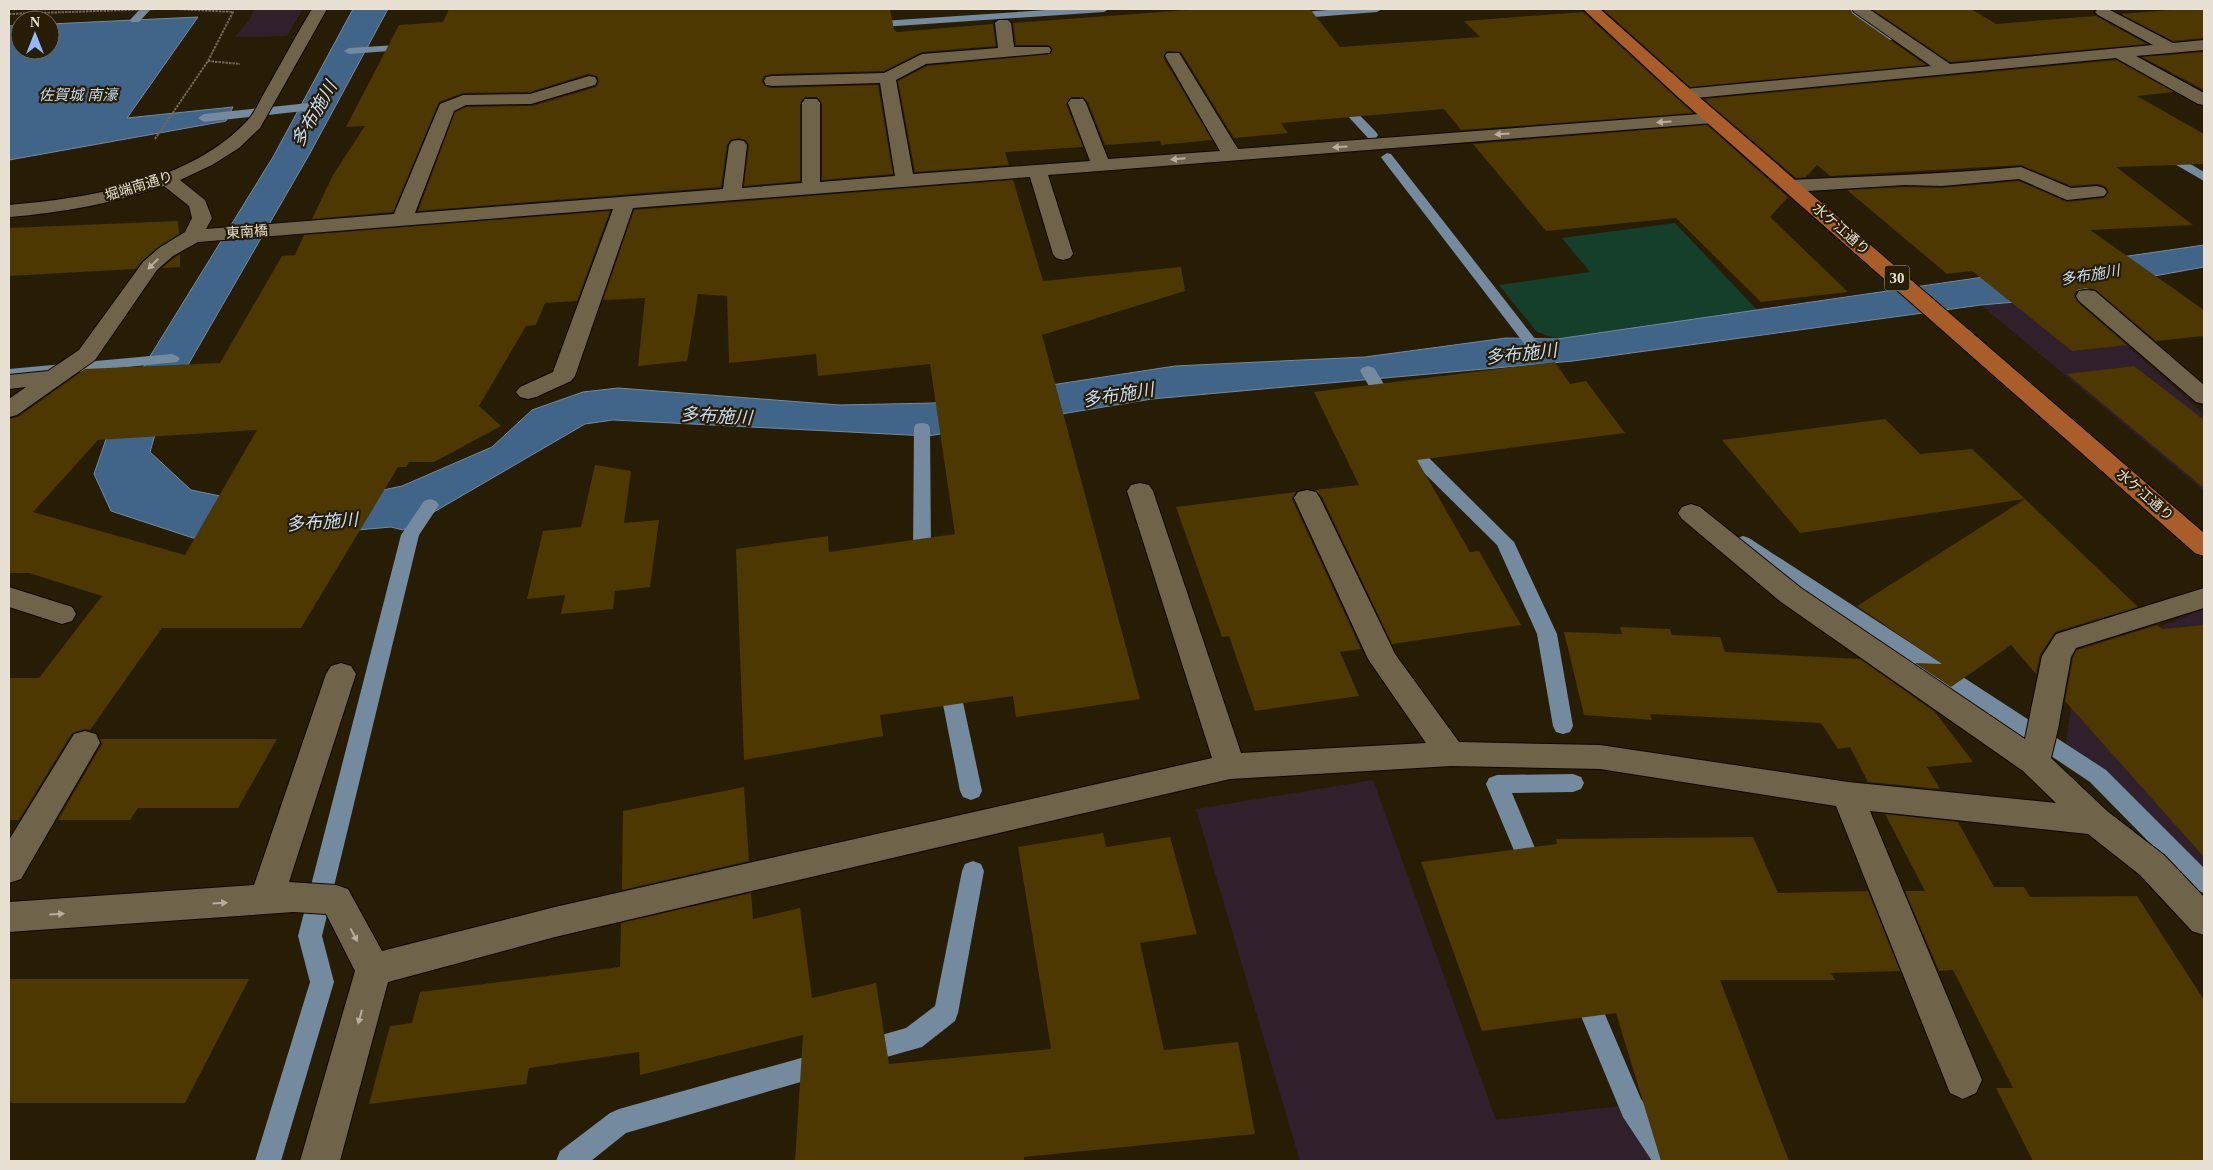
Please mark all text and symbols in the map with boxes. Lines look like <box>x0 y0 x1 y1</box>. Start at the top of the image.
north arrow <box>10 10 60 60</box>
text: N <box>30 15 40 30</box>
water label: 多布施川 <box>287 76 342 150</box>
water label: 佐賀城 南濠 <box>39 87 120 103</box>
one-way arrow <box>1656 118 1672 126</box>
one-way arrow <box>1494 131 1510 139</box>
one-way arrow <box>1332 143 1348 151</box>
one-way arrow <box>1170 156 1186 164</box>
street label: 堀端南通り <box>103 169 175 203</box>
street label: 水ケ江通り <box>1810 200 1872 258</box>
street label: 東南橋 <box>226 223 268 241</box>
one-way arrow <box>147 258 159 270</box>
water label: 多布施川 <box>2059 262 2123 288</box>
road number: 30 <box>1884 266 1910 290</box>
water label: 多布施川 <box>1484 340 1560 368</box>
water label: 多布施川 <box>1081 379 1157 411</box>
water label: 多布施川 <box>680 404 754 428</box>
street label: 水ケ江通り <box>2114 466 2176 524</box>
water label: 多布施川 <box>285 509 361 534</box>
one-way arrow <box>212 898 228 906</box>
one-way arrow <box>50 909 66 917</box>
one-way arrow <box>350 928 358 942</box>
one-way arrow <box>355 1010 363 1025</box>

